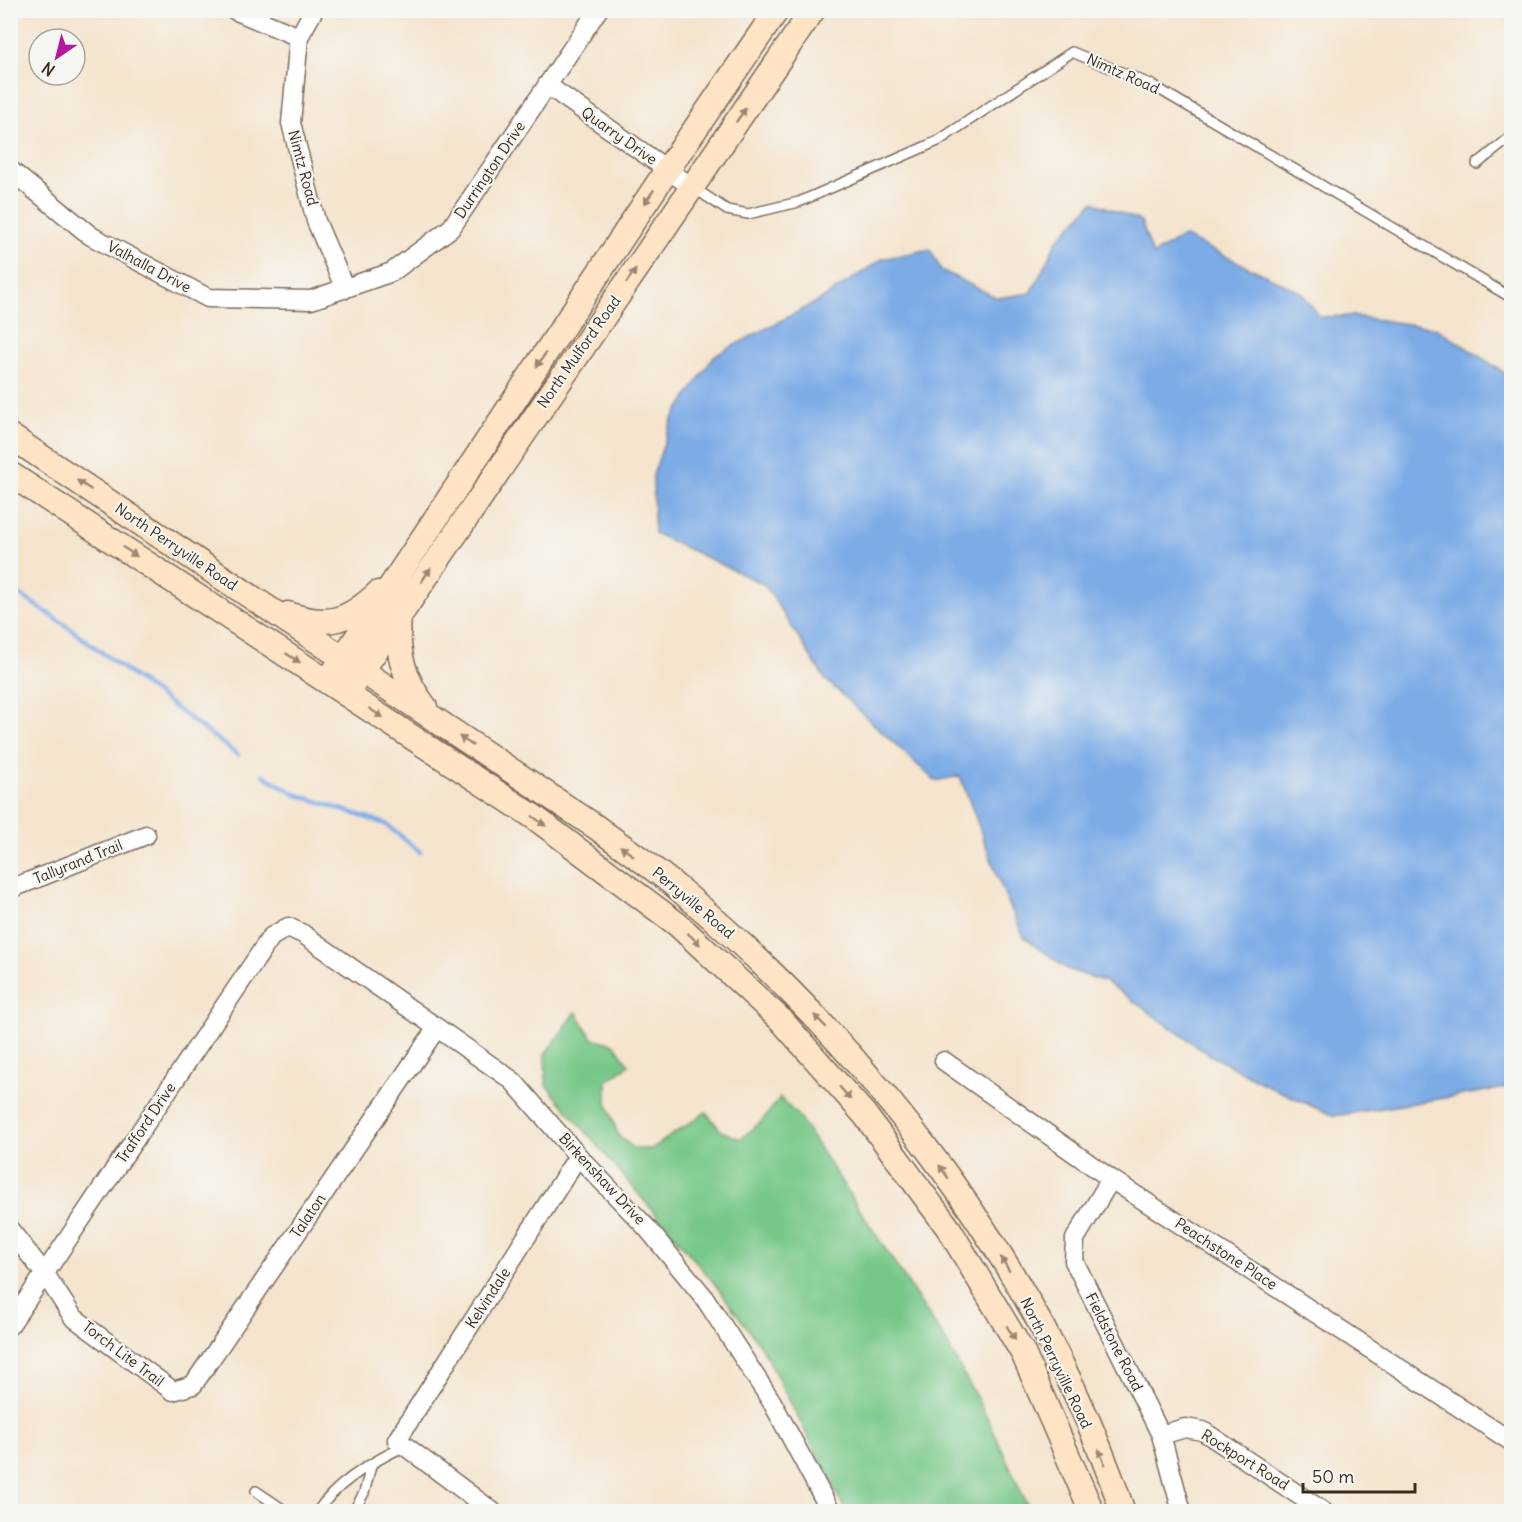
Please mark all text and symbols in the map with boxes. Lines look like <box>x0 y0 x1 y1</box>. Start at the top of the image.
north arrow <box>27 27 87 87</box>
street label: Nimtz Road <box>1084 49 1163 98</box>
text: N <box>38 58 59 81</box>
street label: Quarry Drive <box>578 102 661 169</box>
one-way arrow <box>735 107 746 123</box>
street label: Durrington Drive <box>450 117 529 222</box>
street label: Nimtz Road <box>284 128 323 208</box>
one-way arrow <box>643 189 655 205</box>
street label: Valhalla Drive <box>104 237 194 297</box>
one-way arrow <box>625 268 636 284</box>
street label: North Mulford Road <box>533 292 625 412</box>
one-way arrow <box>535 351 547 367</box>
one-way arrow <box>76 480 93 491</box>
street label: North Perryville Road <box>111 499 241 595</box>
one-way arrow <box>122 546 138 557</box>
one-way arrow <box>420 568 432 584</box>
one-way arrow <box>285 653 301 664</box>
one-way arrow <box>368 707 384 718</box>
one-way arrow <box>458 735 474 746</box>
one-way arrow <box>530 815 546 827</box>
street label: Tallyrand Trail <box>31 835 125 888</box>
one-way arrow <box>620 845 635 857</box>
street label: Perryville Road <box>648 863 738 943</box>
one-way arrow <box>686 932 701 946</box>
one-way arrow <box>813 1014 828 1028</box>
street label: Trafford Drive <box>112 1079 180 1167</box>
one-way arrow <box>838 1085 851 1100</box>
street label: Birkenshaw Drive <box>555 1129 650 1228</box>
one-way arrow <box>938 1164 950 1180</box>
street label: Talaton <box>286 1190 329 1242</box>
street label: Peachstone Place <box>1171 1213 1281 1294</box>
one-way arrow <box>999 1256 1010 1273</box>
street label: Kelvindale <box>461 1264 514 1332</box>
street label: Fieldstone Road <box>1081 1289 1147 1394</box>
street label: North Perryville Road <box>1016 1294 1097 1432</box>
street label: Torch Lite Trail <box>79 1317 168 1390</box>
one-way arrow <box>1006 1325 1017 1341</box>
street label: Rockport Road <box>1198 1425 1293 1494</box>
one-way arrow <box>1097 1449 1106 1466</box>
scale bar <box>1303 1456 1416 1494</box>
text: 50 m <box>1312 1465 1354 1488</box>

